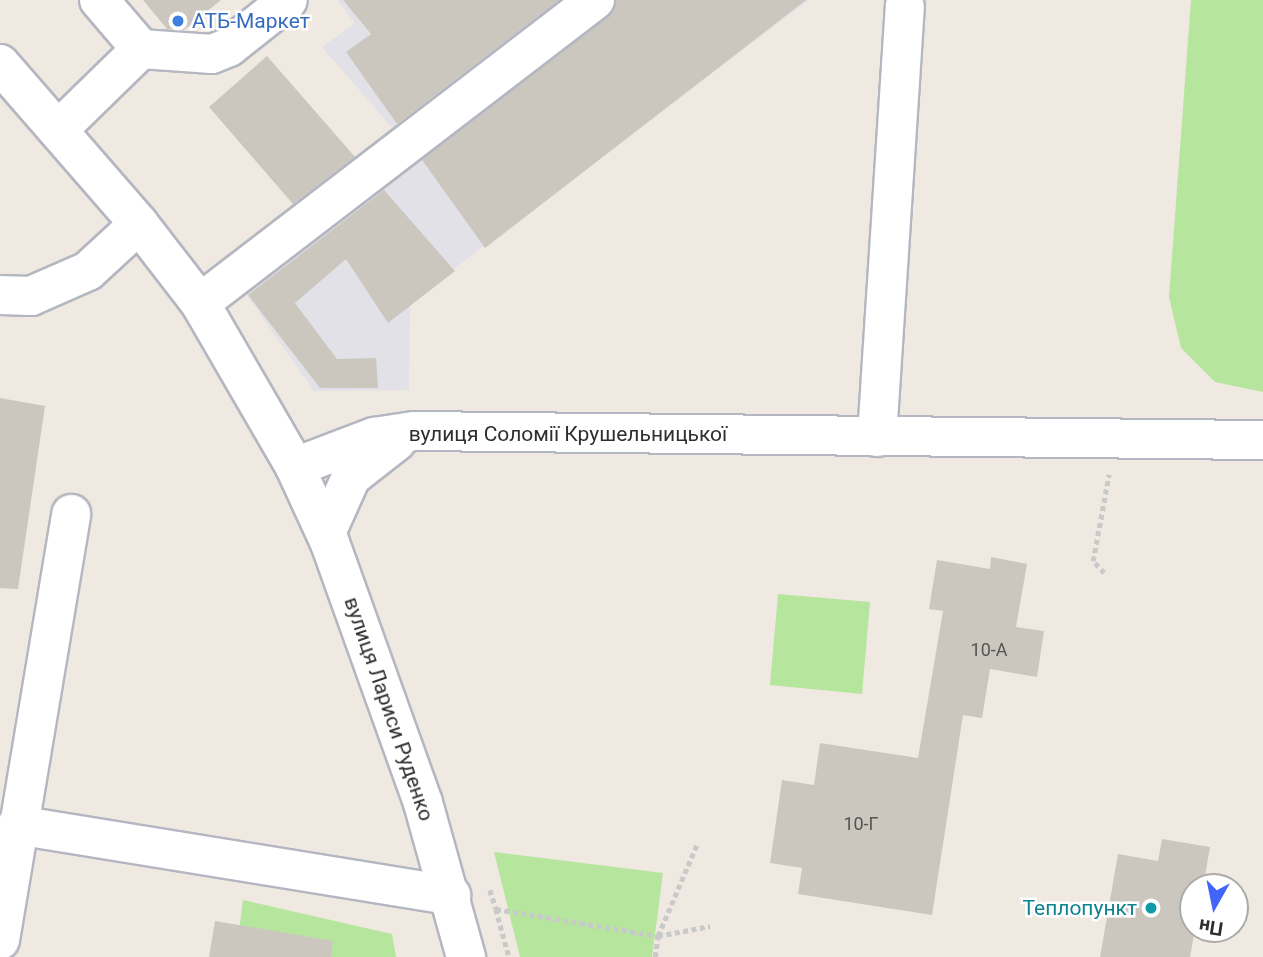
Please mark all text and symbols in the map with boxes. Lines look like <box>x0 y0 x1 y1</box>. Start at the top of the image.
place label: АТБ-Маркет <box>192 8 310 34</box>
marker: АТБ-Маркет <box>170 13 186 29</box>
street label: вулиця Соломії Крушельницької <box>409 421 727 447</box>
street label: вулиця Лариси Руденко <box>339 594 439 824</box>
house number: 10-А <box>971 639 1007 661</box>
house number: 10-Г <box>843 813 879 835</box>
north arrow <box>1179 873 1249 943</box>
place label: Теплопункт <box>1022 895 1137 921</box>
marker: Теплопункт <box>1143 900 1159 916</box>
text: Пн <box>1197 914 1225 941</box>

